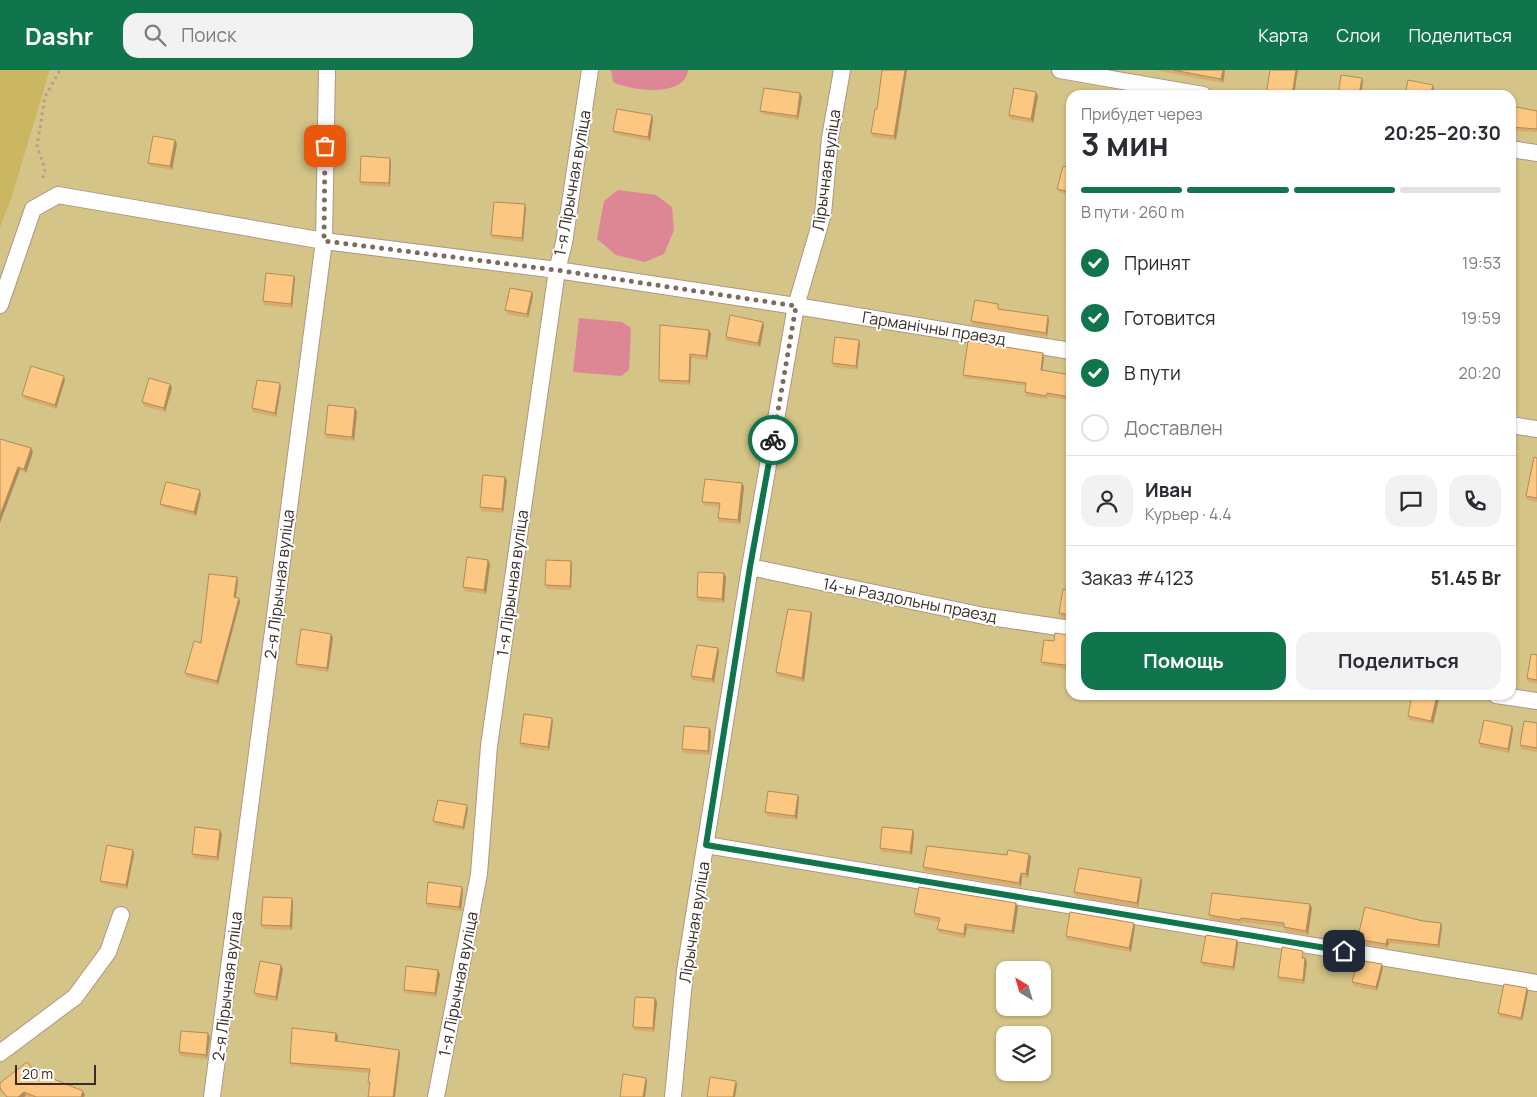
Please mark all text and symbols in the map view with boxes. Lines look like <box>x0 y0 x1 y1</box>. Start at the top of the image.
search box <box>123 13 473 58</box>
text: Dashr <box>25 19 93 52</box>
icon: search <box>141 21 169 49</box>
text: Поиск <box>181 22 236 48</box>
text: Карта <box>1258 23 1308 47</box>
text: Слои <box>1336 23 1380 47</box>
text: Поделиться <box>1408 23 1512 47</box>
text: Прибудет через <box>1081 103 1203 125</box>
street label: 1-я Лірычная вуліца <box>548 108 596 258</box>
street label: Лірычная вуліца <box>807 108 845 232</box>
text: 20:25–20:30 <box>1384 120 1501 146</box>
text: 3 мин <box>1081 122 1169 166</box>
pin <box>304 125 346 167</box>
icon: bag <box>311 132 339 160</box>
text: В пути · 260 m <box>1081 201 1184 223</box>
icon: check <box>1081 249 1109 277</box>
text: Принят <box>1124 250 1191 276</box>
text: 19:53 <box>1462 252 1501 274</box>
icon: check <box>1081 304 1109 332</box>
text: Готовится <box>1124 305 1216 331</box>
street label: Гарманічны праезд <box>861 306 1008 350</box>
text: 19:59 <box>1461 307 1501 329</box>
icon: check <box>1081 359 1109 387</box>
text: В пути <box>1124 360 1181 386</box>
text: 20:20 <box>1458 362 1501 384</box>
courier <box>748 415 798 465</box>
text: Доставлен <box>1124 415 1223 441</box>
icon: bike <box>759 426 787 454</box>
button: person <box>1081 475 1133 527</box>
button: chat <box>1385 475 1437 527</box>
button: phone <box>1449 475 1501 527</box>
text: Иван <box>1145 477 1192 503</box>
text: Курьер · 4.4 <box>1145 503 1232 525</box>
street label: 2-я Лірычная вуліца <box>259 508 299 660</box>
street label: 1-я Лірычная вуліца <box>491 508 533 658</box>
text: Заказ #4123 <box>1081 565 1194 591</box>
text: 51.45 Br <box>1430 565 1501 591</box>
street label: 14-ы Раздольны праезд <box>821 572 999 628</box>
button: Помощь <box>1081 632 1286 690</box>
button: Поделиться <box>1296 632 1501 690</box>
street label: Лірычная вуліца <box>674 860 714 984</box>
street label: 1-я Лірычная вуліца <box>433 909 483 1059</box>
street label: 2-я Лірычная вуліца <box>207 910 247 1062</box>
pin <box>1323 930 1365 972</box>
icon: home <box>1330 937 1358 965</box>
north arrow <box>996 961 1051 1016</box>
map controls <box>996 961 1051 1081</box>
button: layers <box>996 1026 1051 1081</box>
scale bar <box>15 1062 96 1085</box>
text: 20 m <box>22 1064 53 1083</box>

